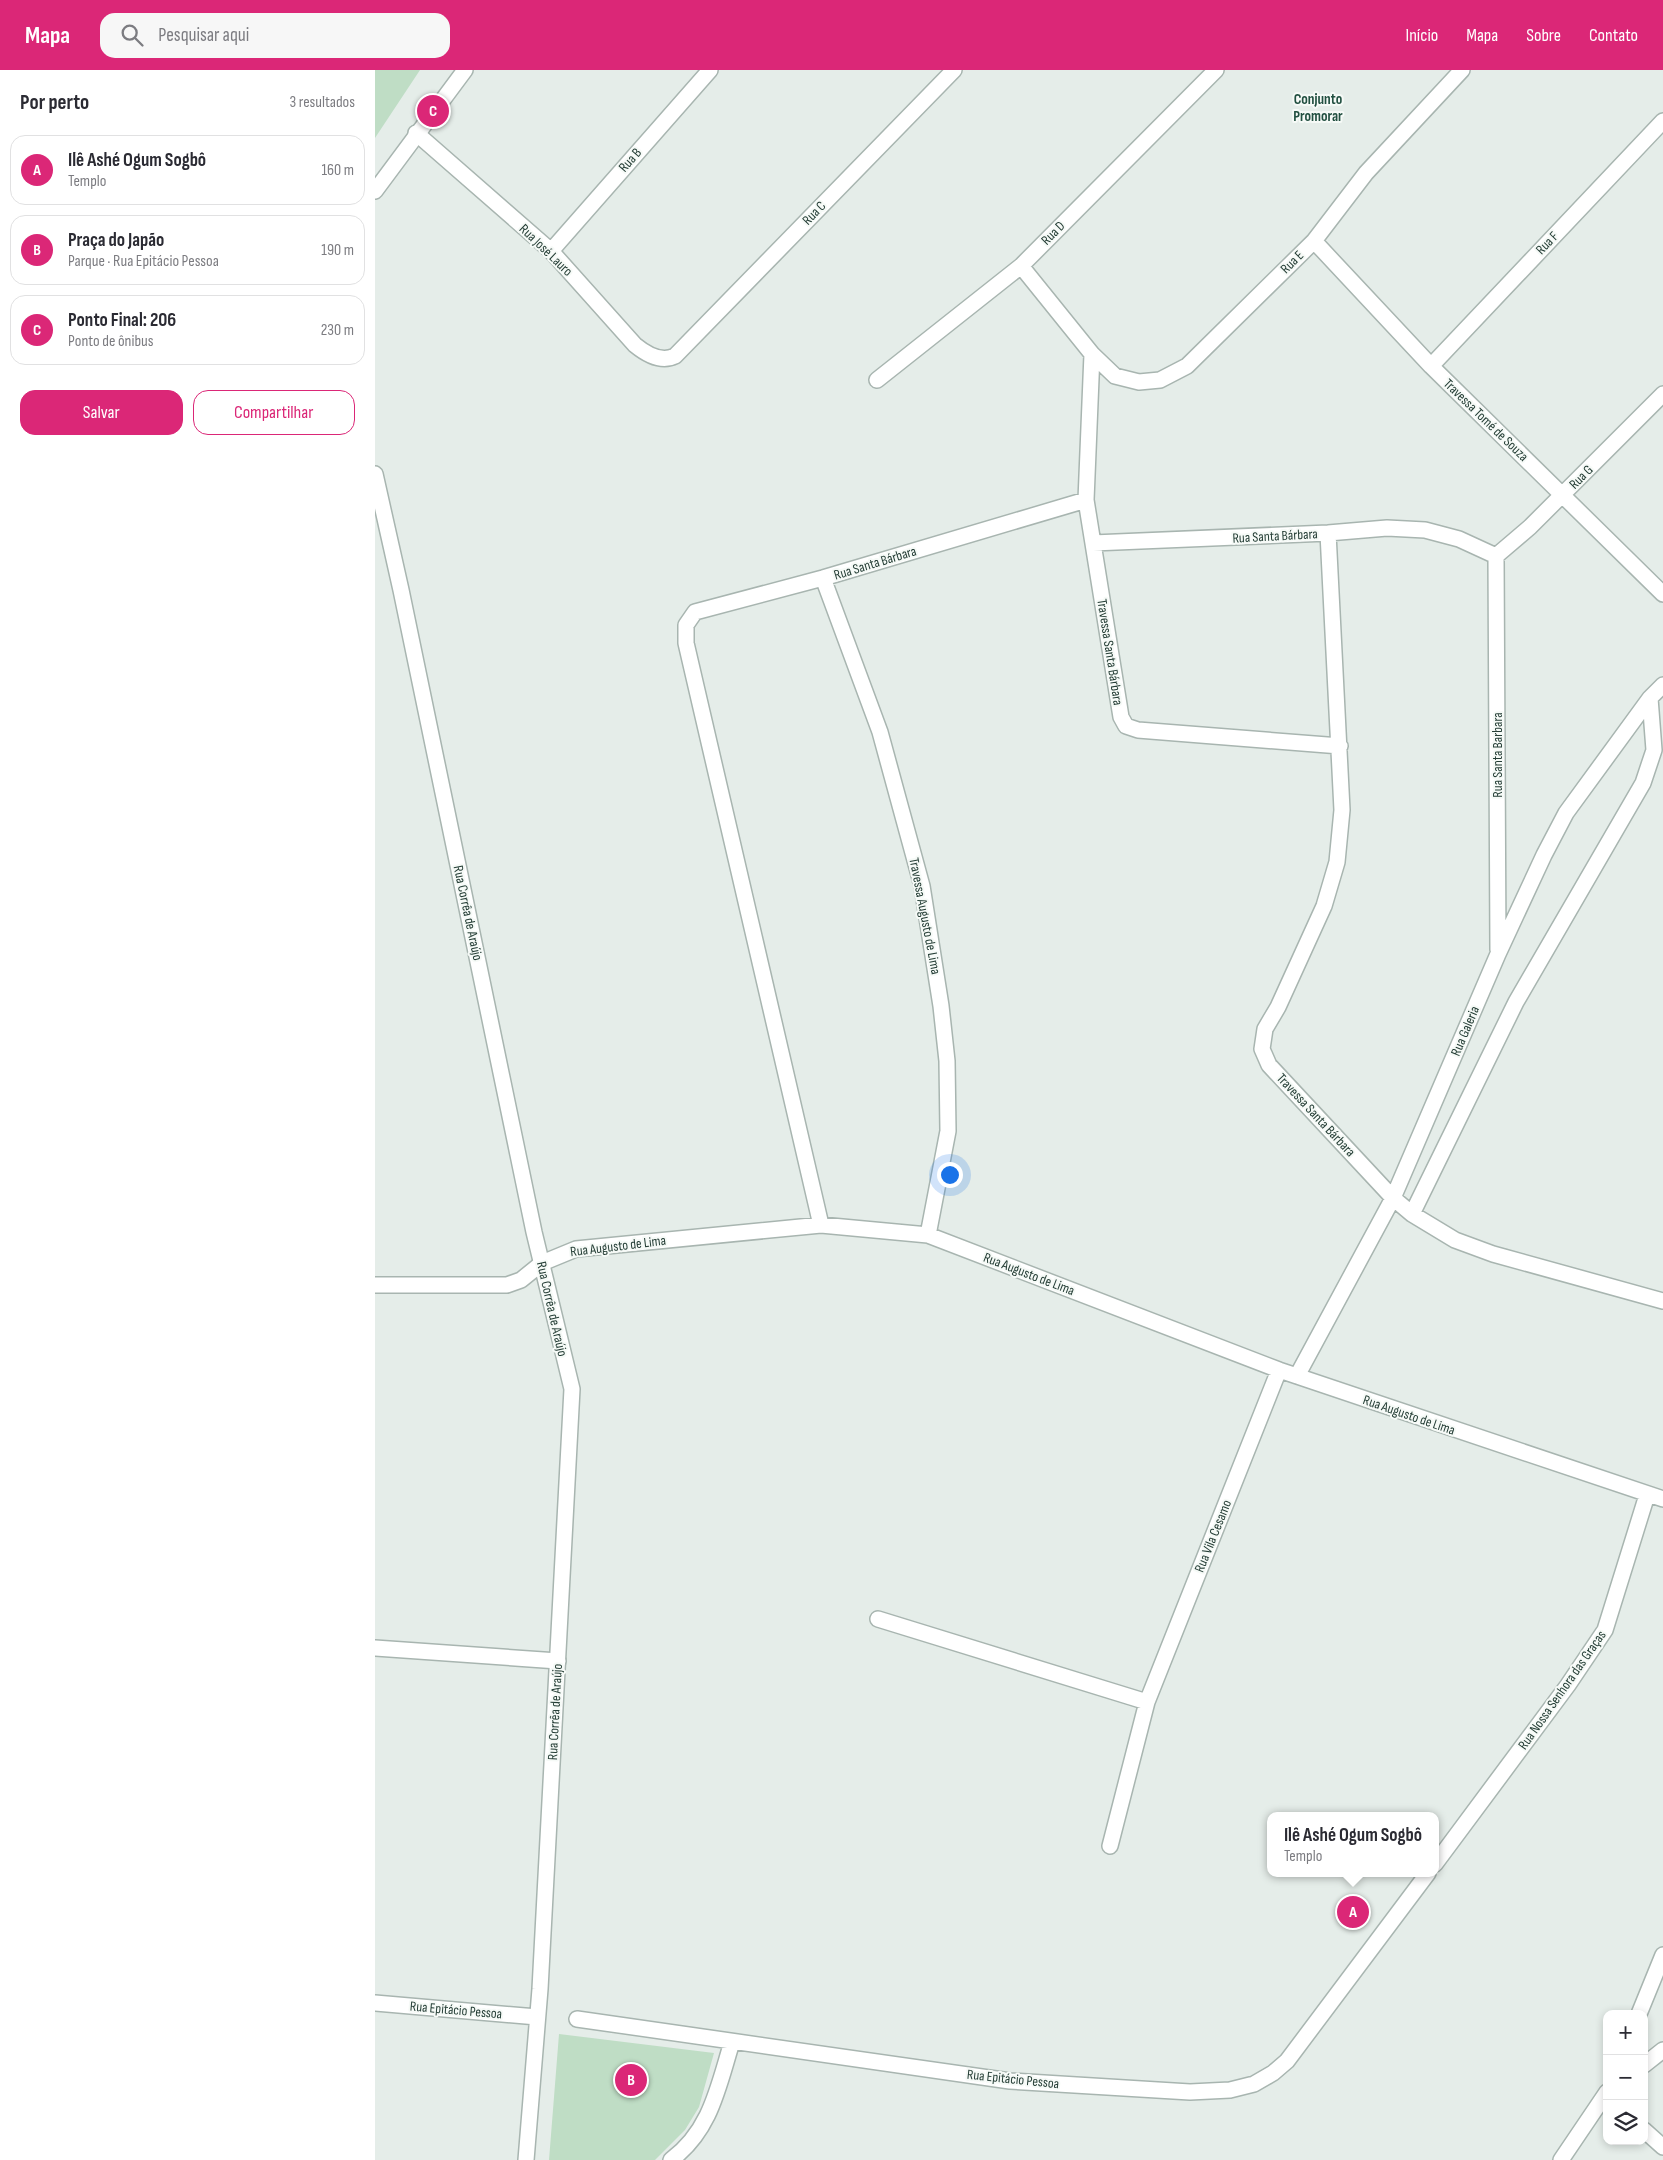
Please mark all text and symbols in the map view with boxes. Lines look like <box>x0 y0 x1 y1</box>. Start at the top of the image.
search box <box>100 13 450 58</box>
text: Mapa <box>25 21 70 50</box>
icon: search <box>118 21 146 49</box>
text: Pesquisar aqui <box>158 24 249 47</box>
text: Início <box>1406 25 1438 46</box>
text: Mapa <box>1466 25 1498 46</box>
text: Sobre <box>1526 25 1561 46</box>
text: Contato <box>1589 25 1638 46</box>
text: Por perto <box>20 90 89 115</box>
district label: Conjunto Promorar <box>1293 90 1343 126</box>
pin: C <box>417 92 449 130</box>
text: 3 resultados <box>290 93 355 112</box>
street label: Rua B <box>615 145 645 175</box>
text: Ilê Ashé Ogum Sogbô <box>68 149 206 172</box>
text: A <box>33 161 41 180</box>
text: 160 m <box>321 161 354 180</box>
text: Templo <box>68 172 106 191</box>
street label: Rua C <box>799 197 830 229</box>
street label: Rua D <box>1038 217 1069 248</box>
street label: Rua José Lauro <box>516 220 576 280</box>
street label: Rua F <box>1532 228 1562 258</box>
text: Praça do Japão <box>68 229 164 252</box>
text: B <box>33 241 41 260</box>
text: 190 m <box>321 241 354 260</box>
street label: Rua E <box>1277 247 1307 277</box>
text: Parque · Rua Epitácio Pessoa <box>68 252 219 271</box>
text: Ponto Final: 206 <box>68 309 176 332</box>
text: C <box>33 321 41 340</box>
text: 230 m <box>321 321 354 340</box>
text: Ponto de ônibus <box>68 332 153 351</box>
street label: Travessa Tomé de Souza <box>1440 375 1532 465</box>
button: Salvar <box>20 390 183 435</box>
button: Compartilhar <box>193 390 355 435</box>
street label: Rua G <box>1565 461 1597 493</box>
street label: Rua Santa Bárbara <box>1232 525 1318 547</box>
street label: Rua Santa Bárbara <box>832 542 918 584</box>
street label: Travessa Santa Bárbara <box>1093 598 1127 706</box>
street label: Rua Santa Barbara <box>1489 712 1506 798</box>
street label: Travessa Augusto de Lima <box>905 856 945 976</box>
street label: Rua Corrêa de Araújo <box>450 864 486 962</box>
street label: Rua Galeria <box>1447 1004 1483 1058</box>
street label: Travessa Santa Bárbara <box>1273 1070 1359 1160</box>
your location <box>937 1162 963 1188</box>
street label: Rua Augusto de Lima <box>569 1232 667 1260</box>
street label: Rua Augusto de Lima <box>981 1249 1077 1299</box>
street label: Rua Corrêa de Araújo <box>533 1260 571 1358</box>
street label: Rua Augusto de Lima <box>1361 1391 1457 1439</box>
street label: Rua Vila Cesamo <box>1191 1497 1235 1575</box>
street label: Rua Nossa Senhora das Graças <box>1514 1627 1610 1753</box>
street label: Rua Corrêa de Araújo <box>544 1663 566 1761</box>
popup <box>1267 1812 1439 1877</box>
text: Ilê Ashé Ogum Sogbô <box>1284 1824 1422 1847</box>
text: Templo <box>1284 1847 1322 1866</box>
pin: A <box>1337 1893 1369 1931</box>
street label: Rua Epitácio Pessoa <box>409 1997 503 2023</box>
map controls <box>1603 2010 1648 2145</box>
button: + <box>1603 2010 1648 2055</box>
button: − <box>1603 2055 1648 2100</box>
pin: B <box>615 2061 647 2099</box>
street label: Rua Epitácio Pessoa <box>966 2066 1060 2092</box>
button: layers <box>1603 2100 1648 2145</box>

